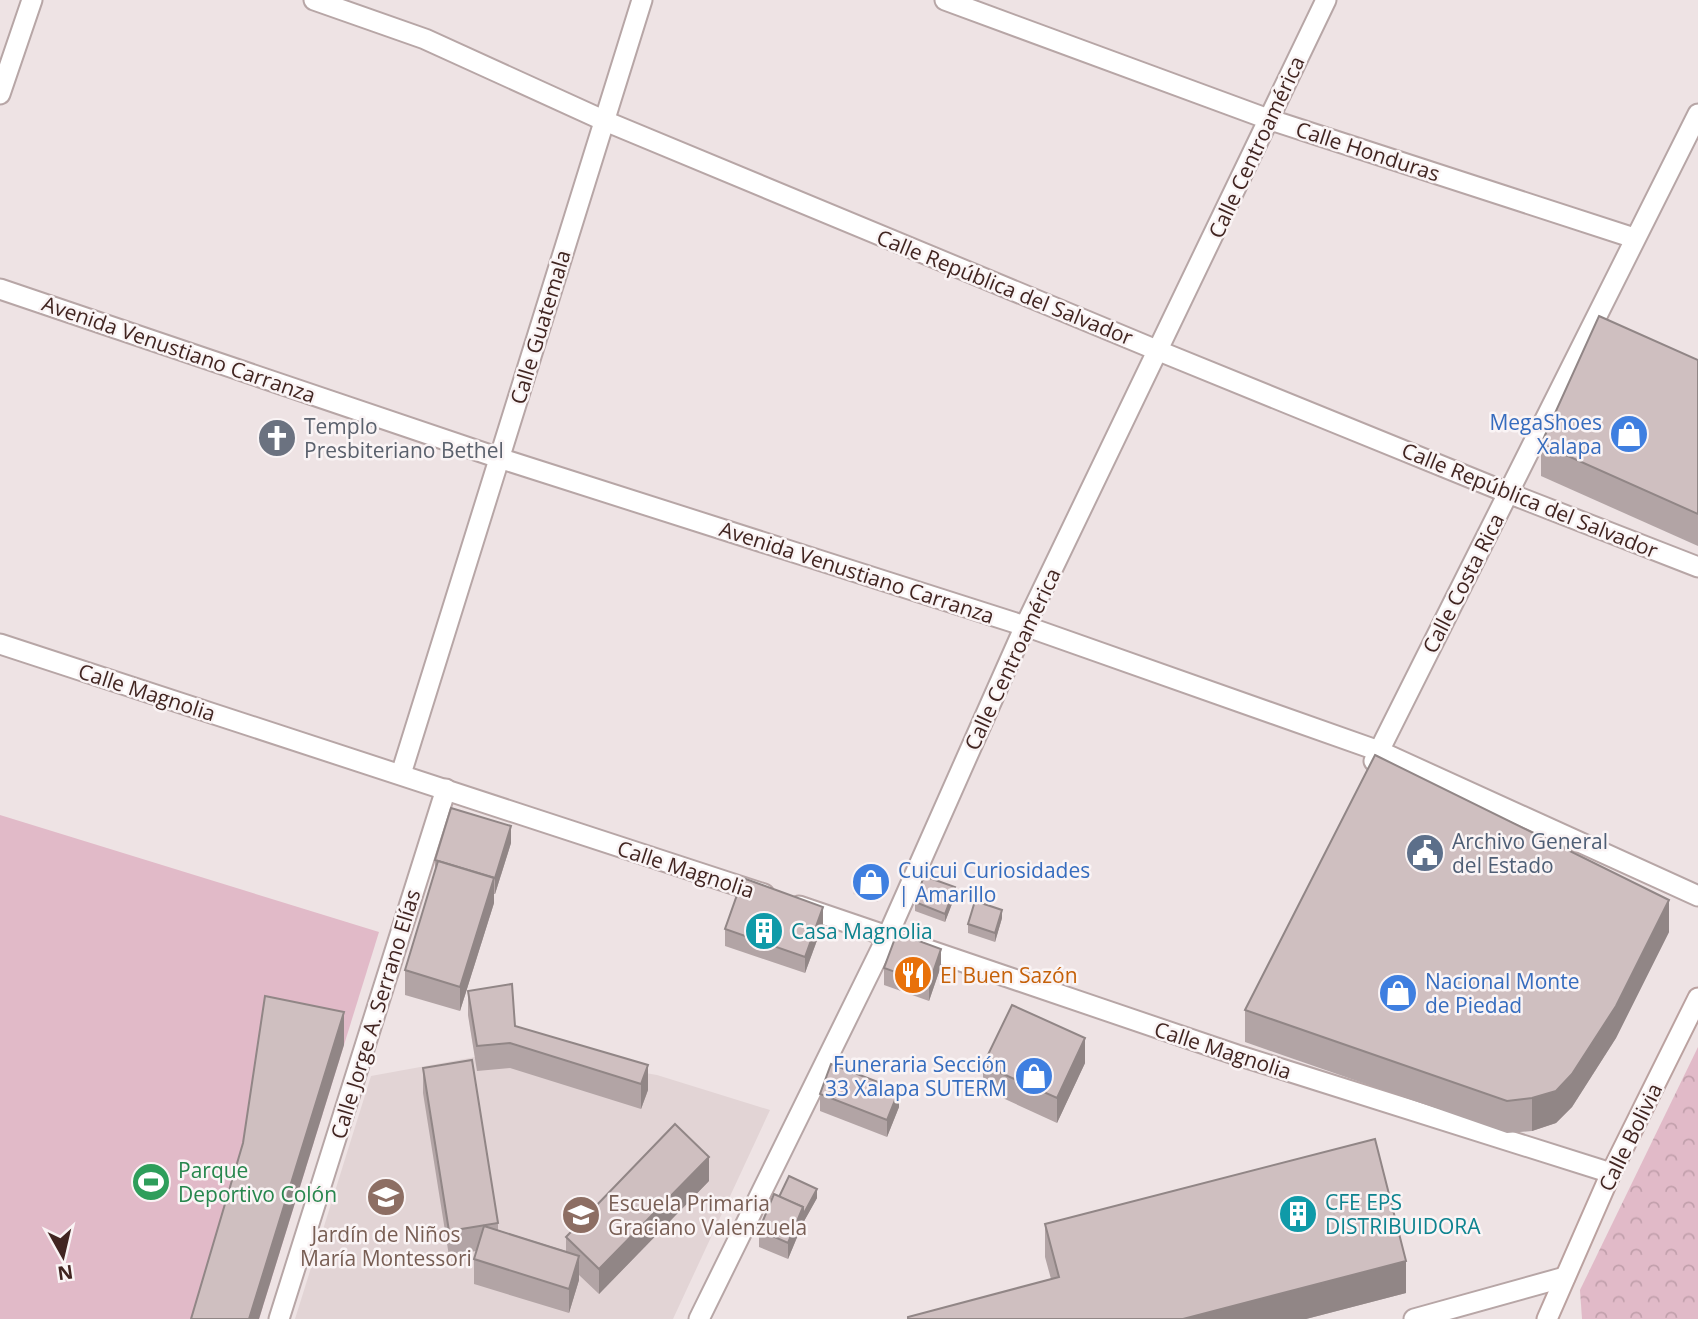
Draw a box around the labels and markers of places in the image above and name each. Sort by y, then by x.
place label: MegaShoes Xalapa [1489,408,1602,460]
place label: Templo Presbiteriano Bethel [304,412,504,464]
shop icon: MegaShoes Xalapa [1608,413,1650,455]
church icon: Templo Presbiteriano Bethel [256,417,298,459]
place label: Archivo General del Estado [1452,827,1608,879]
public building icon: Archivo General del Estado [1404,832,1446,874]
place label: Cuicui Curiosidades | Amarillo [898,856,1090,908]
shop icon: Cuicui Curiosidades | Amarillo [850,861,892,903]
building icon: Casa Magnolia [743,910,785,952]
place label: Casa Magnolia [791,917,933,945]
restaurant icon: El Buen Sazón [892,954,934,996]
place label: El Buen Sazón [940,961,1078,989]
place label: Nacional Monte de Piedad [1425,967,1579,1019]
shop icon: Nacional Monte de Piedad [1377,972,1419,1014]
place label: Funeraria Sección 33 Xalapa SUTERM [825,1050,1007,1102]
shop icon: Funeraria Sección 33 Xalapa SUTERM [1013,1055,1055,1097]
place label: Parque Deportivo Colón [178,1156,337,1208]
sports icon: Parque Deportivo Colón [130,1161,172,1203]
school or university icon: Jardín de Niños María Montessori [365,1176,407,1218]
place label: CFE EPS DISTRIBUIDORA [1325,1188,1481,1240]
place label: Escuela Primaria Graciano Valenzuela [608,1189,807,1241]
building icon: CFE EPS DISTRIBUIDORA [1277,1193,1319,1235]
school or university icon: Escuela Primaria Graciano Valenzuela [560,1194,602,1236]
place label: Jardín de Niños María Montessori [300,1220,472,1272]

